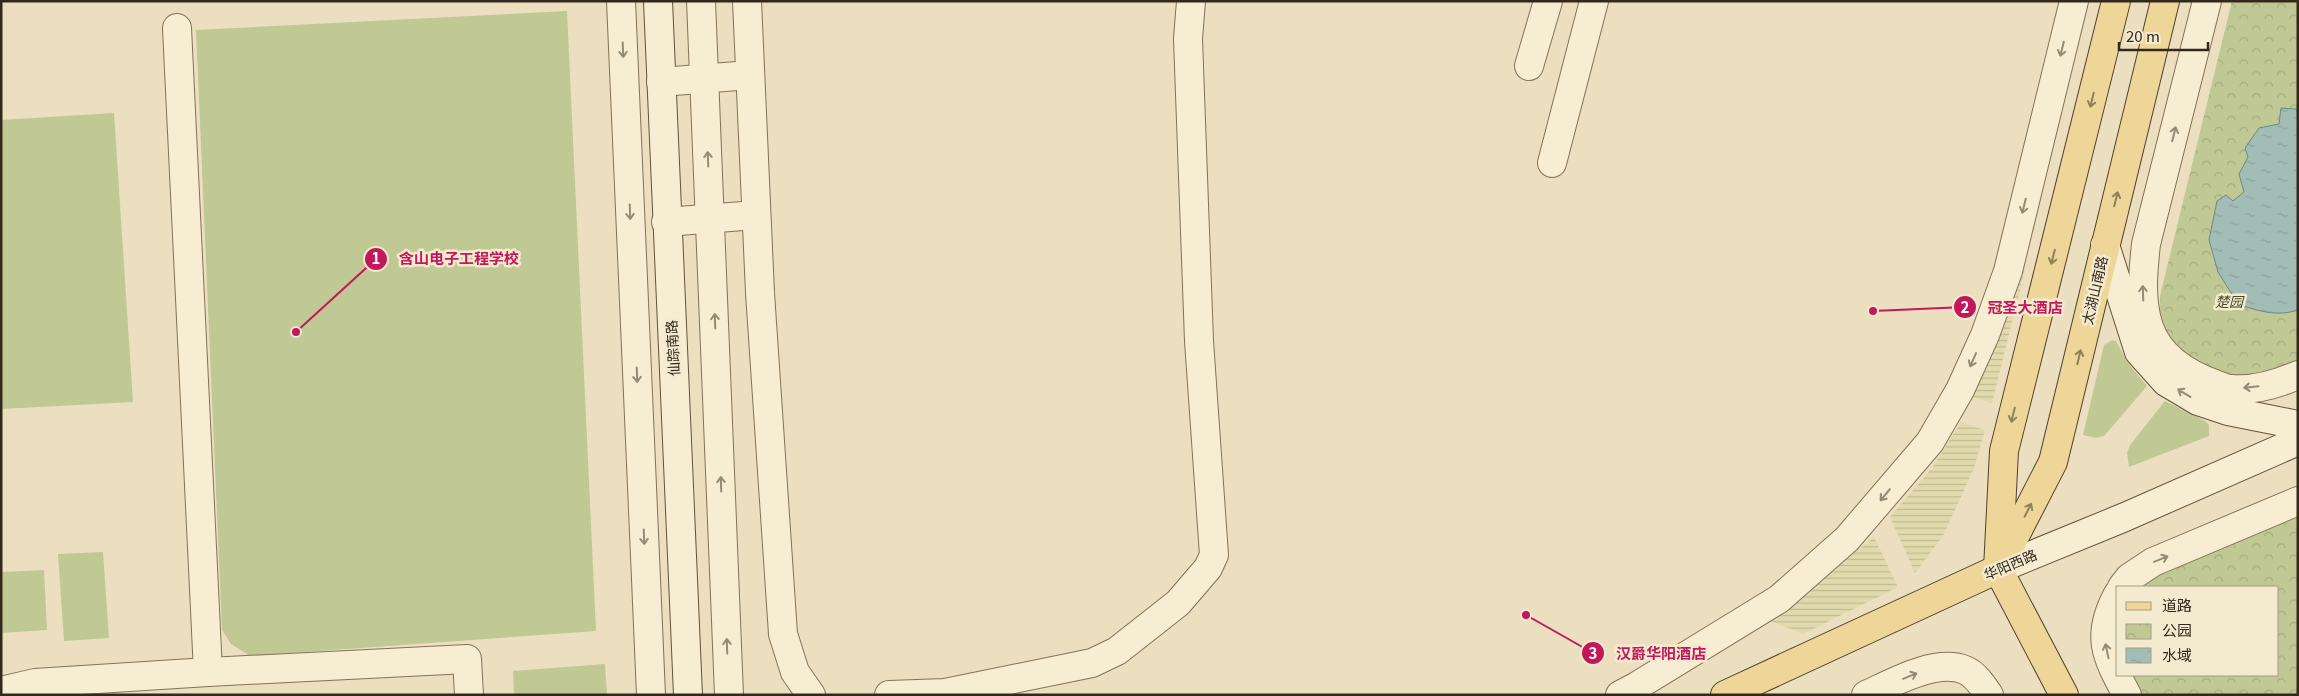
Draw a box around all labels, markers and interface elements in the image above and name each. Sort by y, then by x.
scale bar [2119,20,2208,52]
text: 20 m [2126,25,2160,46]
one-way arrow [2057,40,2066,56]
one-way arrow [619,42,628,58]
one-way arrow [2087,91,2096,107]
one-way arrow [2170,126,2179,142]
one-way arrow [703,151,713,168]
one-way arrow [2112,191,2122,207]
one-way arrow [2019,198,2028,214]
one-way arrow [626,204,635,220]
callout: 含山电子工程学校 [364,244,529,274]
text: 1 [372,247,380,268]
text: 含山电子工程学校 [399,247,519,268]
one-way arrow [2047,249,2057,265]
street label: 太湖山南路 [2076,254,2112,326]
one-way arrow [2139,285,2148,301]
park label: 楚园 [2215,291,2245,311]
callout: 冠圣大酒店 [1952,292,2072,322]
text: 2 [1961,296,1970,317]
text: 冠圣大酒店 [1987,296,2063,317]
one-way arrow [710,314,719,330]
street label: 仙踪南路 [661,320,683,376]
one-way arrow [2075,349,2084,365]
one-way arrow [1968,352,1978,367]
one-way arrow [633,366,642,382]
one-way arrow [2243,383,2259,392]
one-way arrow [2178,388,2192,398]
one-way arrow [2008,406,2017,422]
one-way arrow [716,476,726,492]
one-way arrow [1879,489,1890,502]
one-way arrow [2024,503,2033,518]
one-way arrow [639,528,649,545]
street label: 华阳西路 [1980,544,2040,584]
one-way arrow [2153,554,2168,563]
legend [2116,586,2279,676]
text: 道路 [2162,594,2192,615]
text: 公园 [2162,619,2192,640]
one-way arrow [723,638,732,654]
callout: 汉爵华阳酒店 [1581,638,1716,668]
text: 3 [1589,642,1598,663]
text: 汉爵华阳酒店 [1616,642,1706,663]
one-way arrow [2102,643,2111,659]
text: 水域 [2162,644,2192,665]
one-way arrow [1903,670,1918,679]

